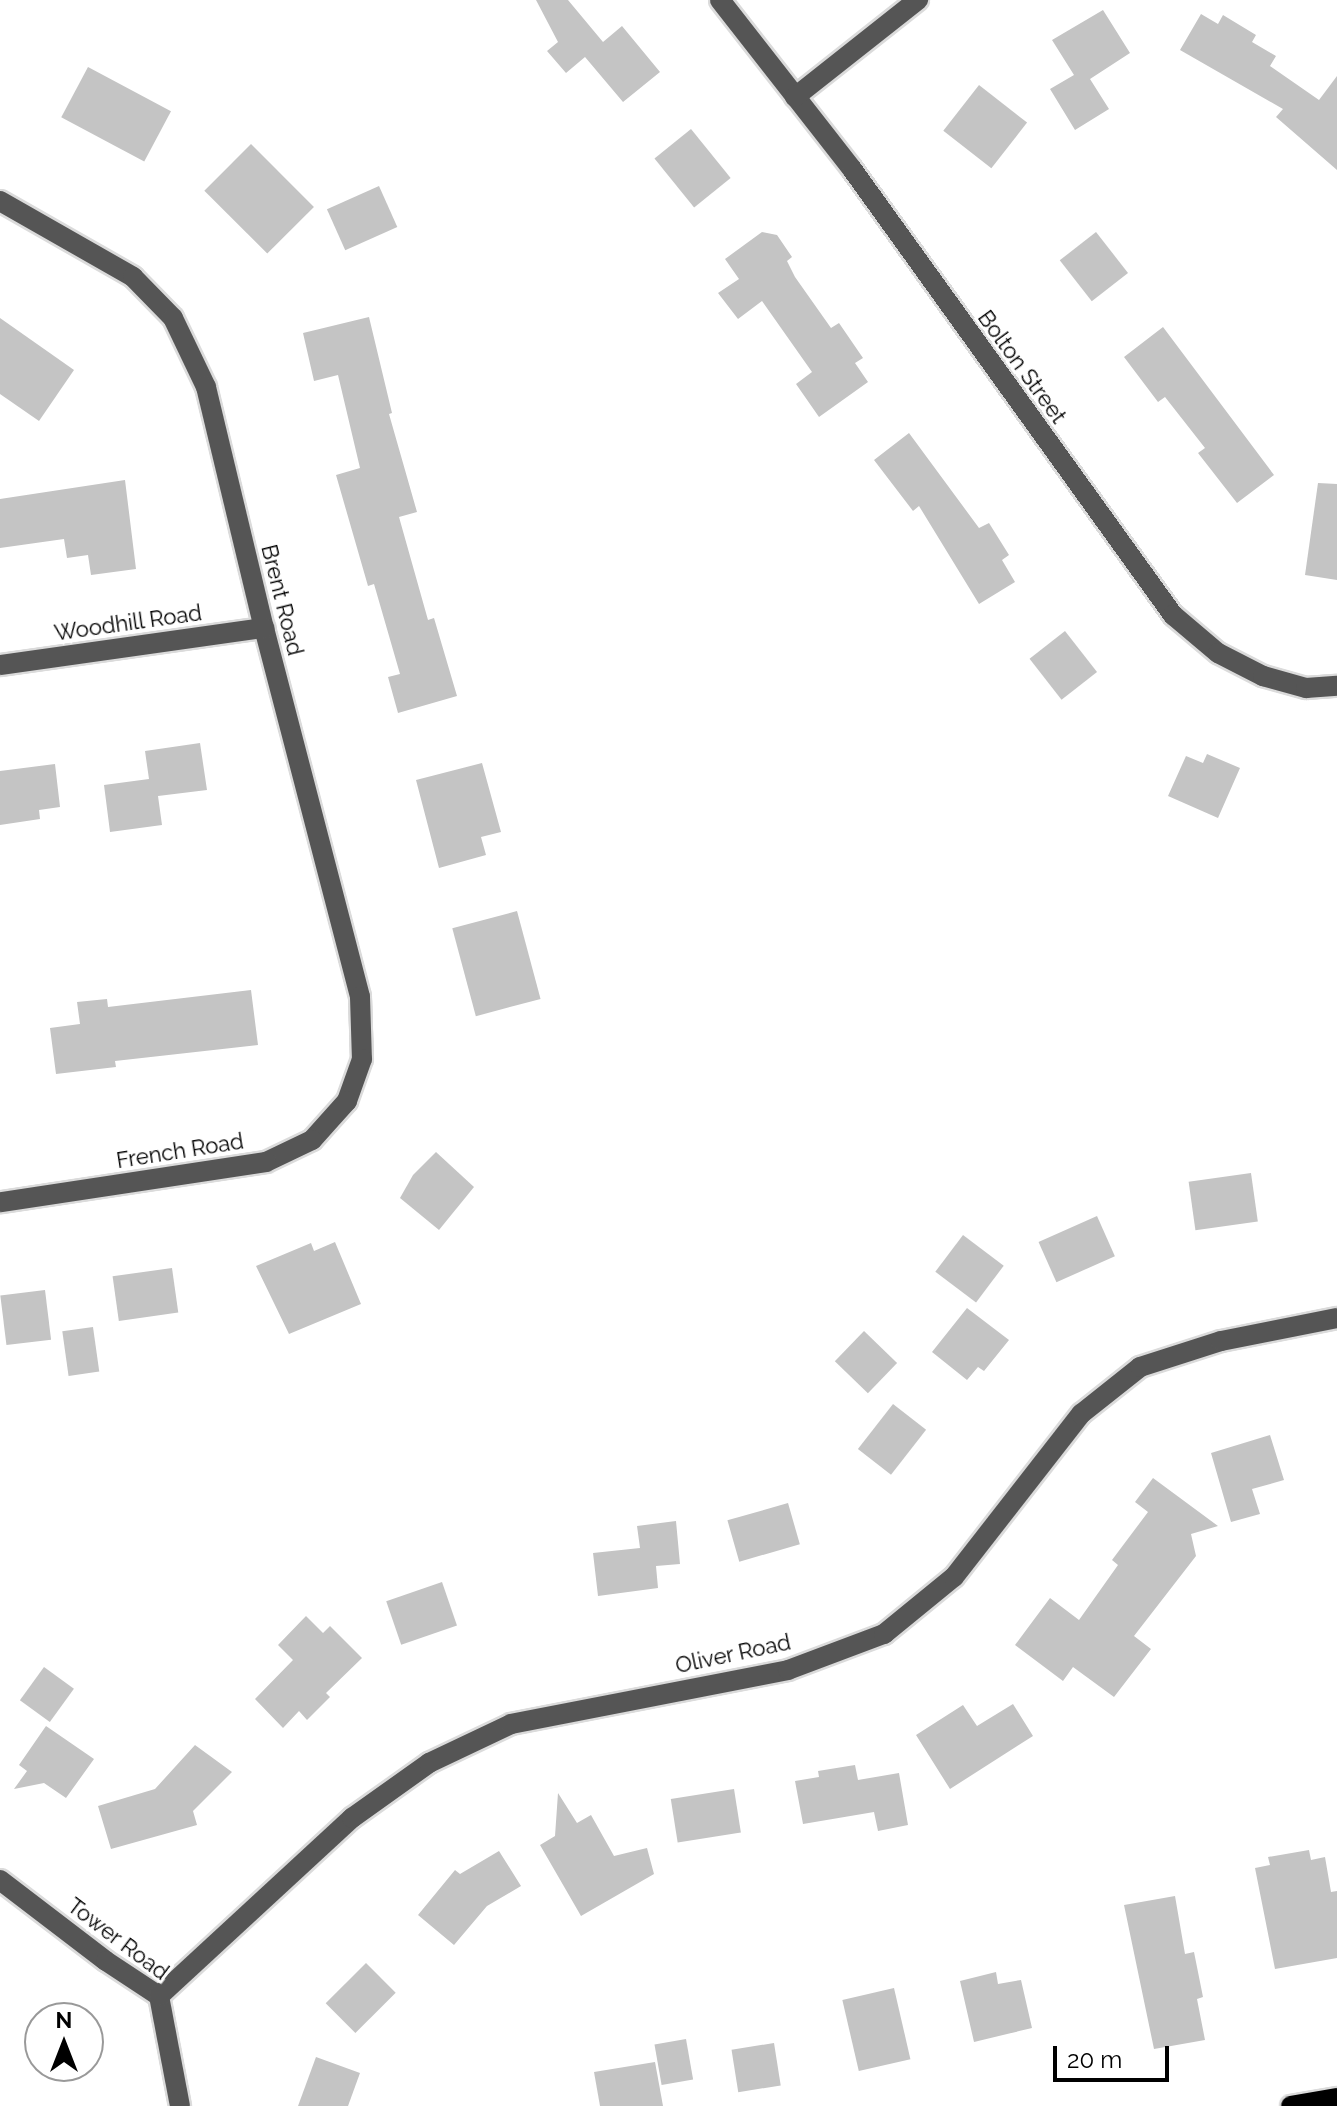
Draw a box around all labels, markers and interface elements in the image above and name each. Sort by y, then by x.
street label: Bolton Street [972,305,1072,429]
street label: Brent Road [255,542,309,658]
street label: Woodhill Road [52,600,204,646]
street label: French Road [114,1128,246,1174]
street label: Oliver Road [673,1629,793,1679]
street label: Tower Road [62,1892,174,1986]
north arrow [24,2002,104,2082]
text: N [56,2007,72,2033]
scale bar [1057,2030,1173,2080]
text: 20 m [1067,2045,1122,2074]

